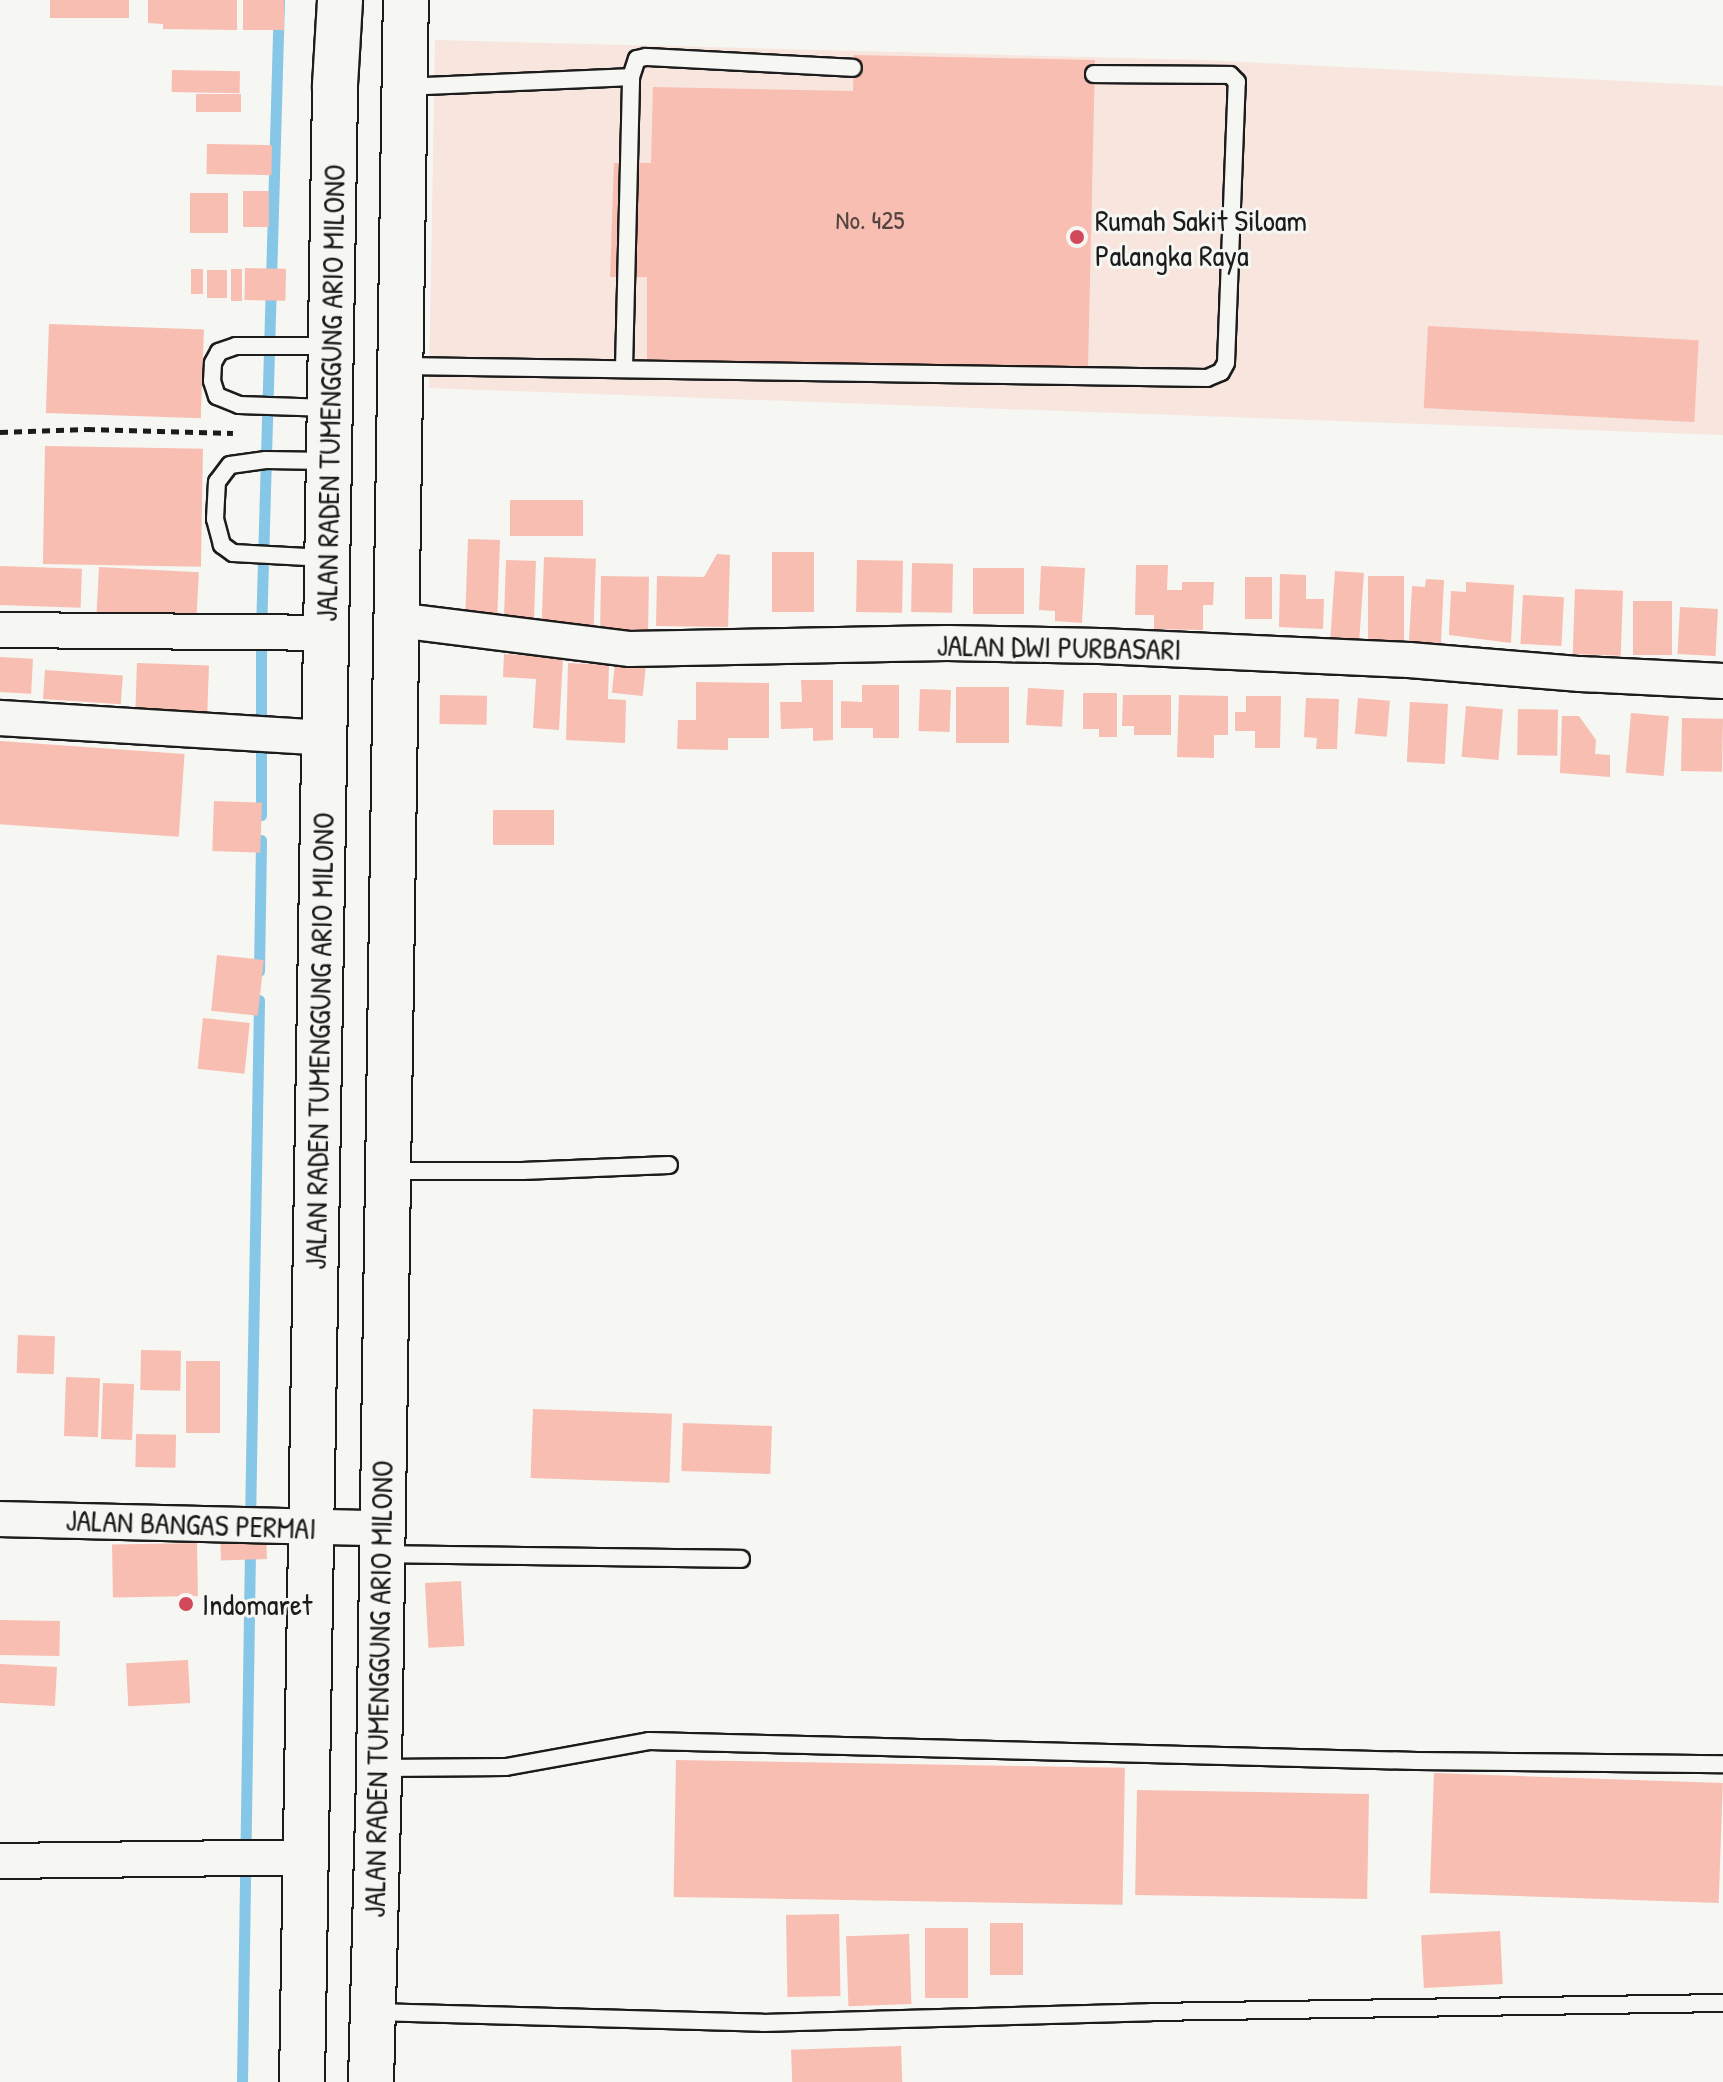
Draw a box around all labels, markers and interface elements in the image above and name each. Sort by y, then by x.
street label: JALAN RADEN TUMENGGUNG ARIO MILONO [308,164,352,622]
place label: Rumah Sakit Siloam Palangka Raya [1095,202,1307,272]
house number: No. 425 [836,204,904,236]
marker: Rumah Sakit Siloam Palangka Raya [1066,226,1088,248]
street label: JALAN DWI PURBASARI [936,627,1182,667]
street label: JALAN RADEN TUMENGGUNG ARIO MILONO [297,812,341,1270]
street label: JALAN RADEN TUMENGGUNG ARIO MILONO [356,1460,400,1918]
street label: JALAN BANGAS PERMAI [65,1502,317,1546]
place label: Indomaret [202,1586,312,1622]
marker: Indomaret [177,1595,195,1613]

